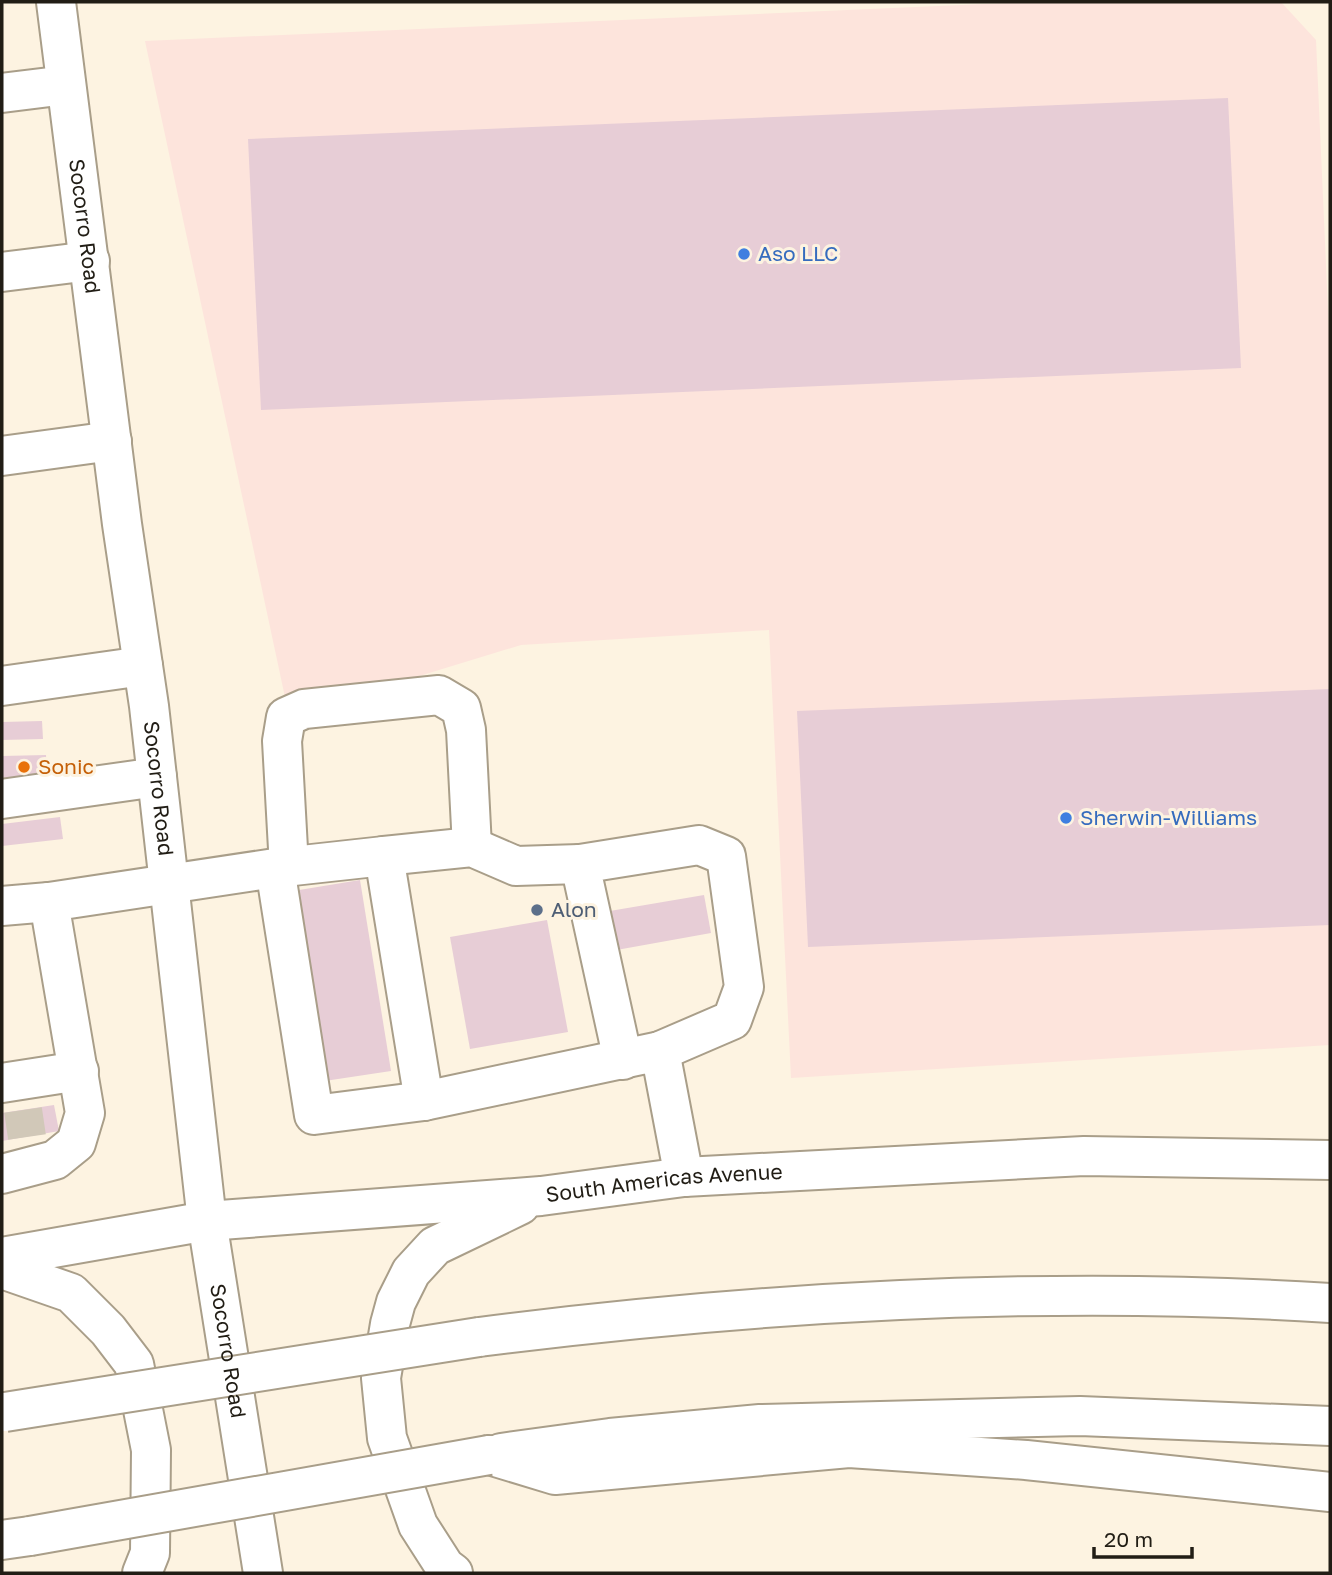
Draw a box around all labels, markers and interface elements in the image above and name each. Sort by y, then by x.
street label: Socorro Road [64,157,107,295]
place label: Aso LLC [758,240,838,266]
marker: Aso LLC [736,246,752,262]
street label: Socorro Road [139,719,180,857]
place label: Sonic [38,753,94,779]
marker: Sonic [16,759,32,775]
place label: Sherwin-Williams [1080,804,1257,830]
marker: Sherwin-Williams [1058,810,1074,826]
place label: Alon [551,896,597,922]
marker: Alon [529,902,545,918]
street label: South Americas Avenue [544,1158,783,1207]
street label: Socorro Road [205,1282,252,1420]
scale bar [1094,1516,1192,1560]
text: 20 m [1104,1526,1153,1552]

